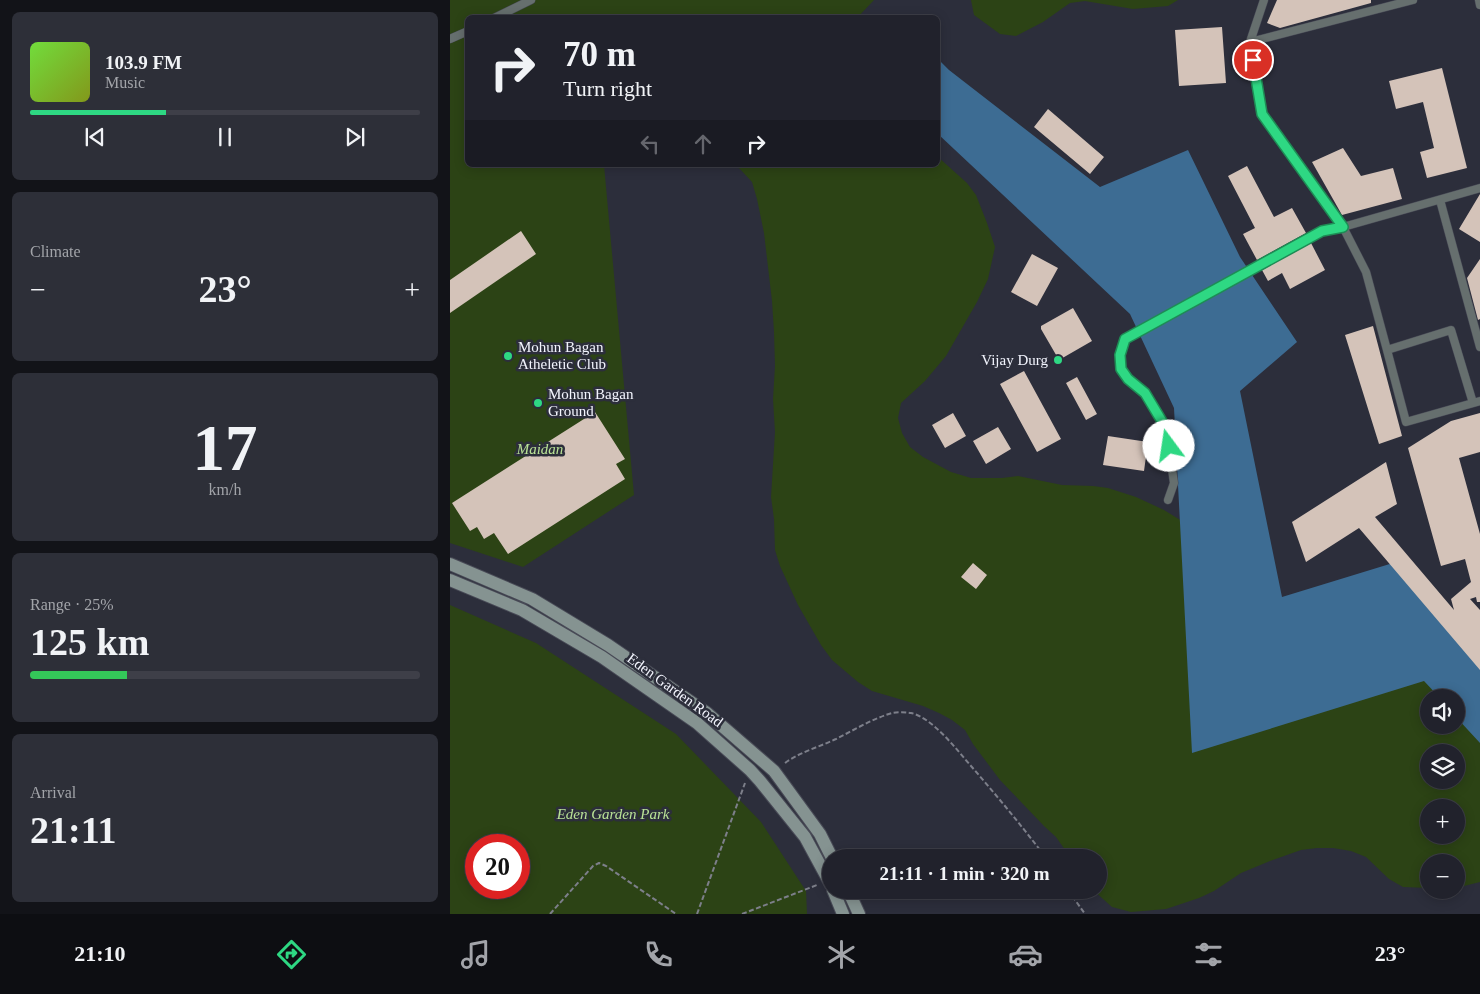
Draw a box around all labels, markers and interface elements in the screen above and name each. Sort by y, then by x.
icon: right [480,35,545,100]
text: 70 m [563,35,636,74]
pin [1232,39,1274,81]
icon: arrive [1239,46,1267,74]
text: 103.9 FM [105,52,182,73]
text: Music [105,74,145,91]
text: Turn right [563,76,652,101]
icon: previous [81,123,109,151]
icon: pause [211,123,239,151]
icon: next [341,123,369,151]
icon: left [636,130,664,158]
icon: ahead [689,130,717,158]
icon: right [742,130,770,158]
text: Climate [30,243,81,260]
text: 23° [198,268,252,310]
text: − [30,274,46,305]
text: + [404,274,420,305]
place label: Mohun Bagan Atheletic Club [518,339,606,372]
marker: Mohun Bagan Atheletic Club [502,350,514,362]
place label: Vijay Durg [981,352,1048,368]
marker: Vijay Durg [1052,354,1064,366]
place label: Mohun Bagan Ground [548,386,634,419]
marker: Mohun Bagan Ground [532,397,544,409]
text: 17 [193,412,258,484]
position arrow [1142,419,1194,471]
park label: Maidan [516,441,563,457]
text: km/h [209,481,241,498]
text: Range · 25% [30,596,114,613]
text: 125 km [30,621,149,663]
street label: Eden Garden Road [624,650,726,730]
map controls [1420,689,1465,899]
button: sound [1420,689,1465,734]
button: layers [1420,744,1465,789]
text: Arrival [30,784,76,801]
button: + [1420,799,1465,844]
park label: Eden Garden Park [556,806,670,822]
text: 21:11 [30,809,117,851]
speed limit sign: 20 [465,834,530,899]
button: − [1420,854,1465,899]
text: 21:11 · 1 min · 320 m [880,863,1049,884]
icon: directions [274,937,309,972]
icon: music [458,937,493,972]
icon: phone [641,937,676,972]
icon: climate [824,937,859,972]
icon: car [1008,937,1043,972]
icon: filters [1191,937,1226,972]
text: 21:10 [74,941,126,966]
text: 23° [1375,941,1406,966]

